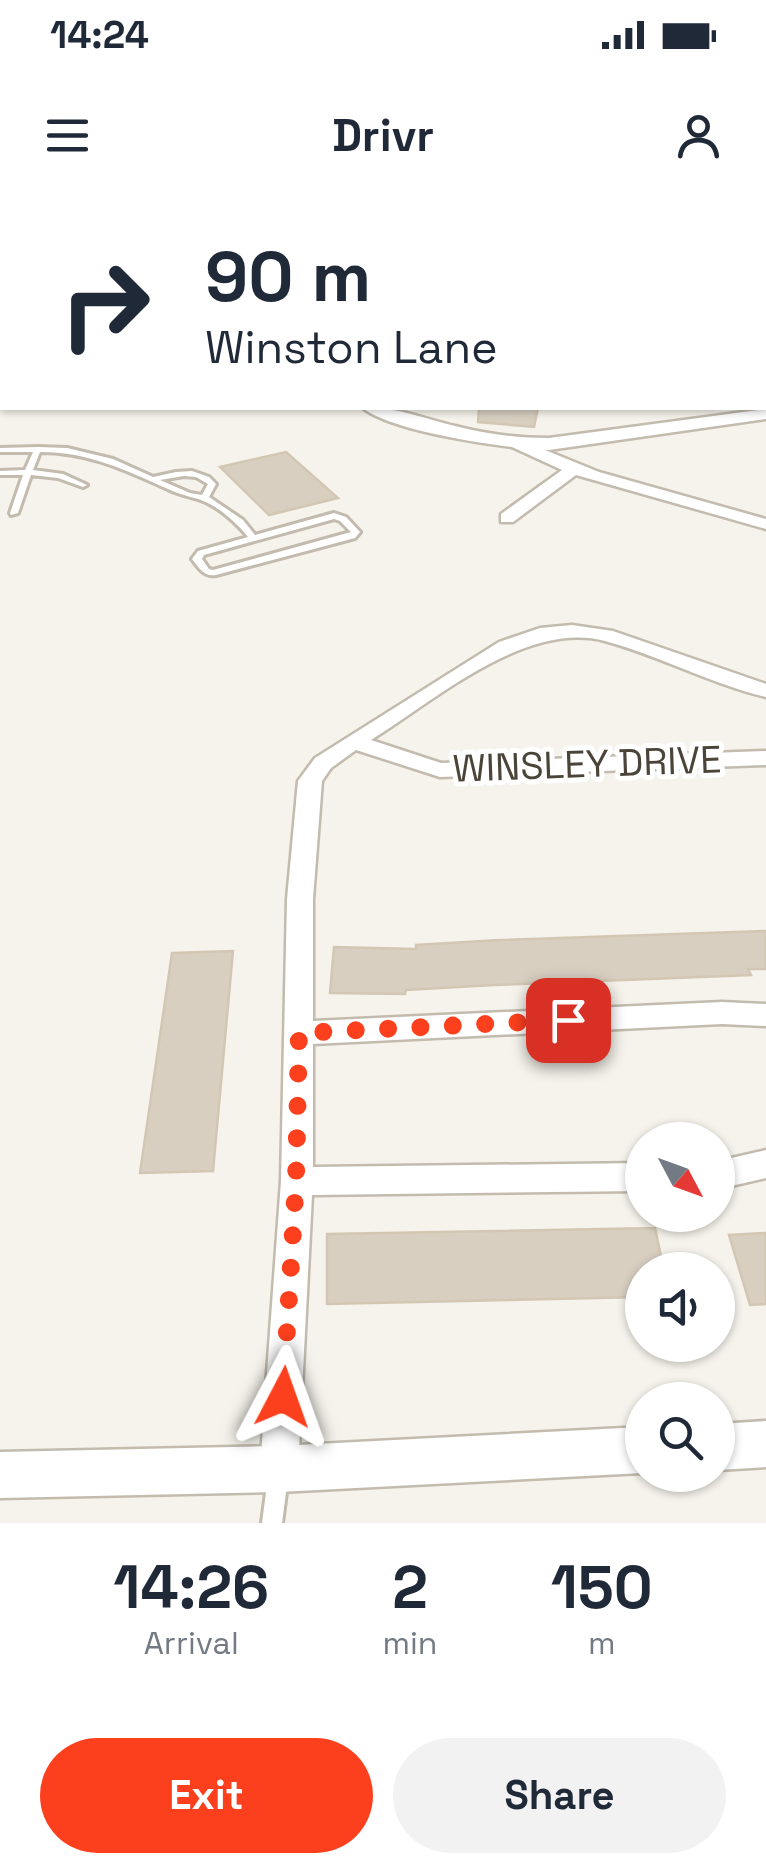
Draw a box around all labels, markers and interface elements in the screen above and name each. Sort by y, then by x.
text: 14:24 [50,11,149,59]
text: Drivr [332,107,434,164]
icon: menu [40,108,95,163]
icon: person [671,108,726,163]
text: 90 m [205,232,371,321]
icon: right [40,240,170,370]
text: Winston Lane [205,319,498,376]
street label: WINSLEY DRIVE [452,735,722,793]
pin [526,978,611,1063]
icon: arrive [541,993,596,1048]
north arrow [625,1122,735,1232]
map controls [625,1122,735,1492]
button: sound [625,1252,735,1362]
position arrow [231,1345,335,1449]
button: search [625,1382,735,1492]
text: 14:26 [113,1549,269,1626]
text: 2 [392,1549,428,1626]
text: 150 [551,1549,653,1626]
text: Arrival [144,1623,239,1663]
text: min [382,1623,437,1663]
text: m [588,1623,615,1663]
button: Exit [40,1738,373,1853]
button: Share [393,1738,726,1853]

